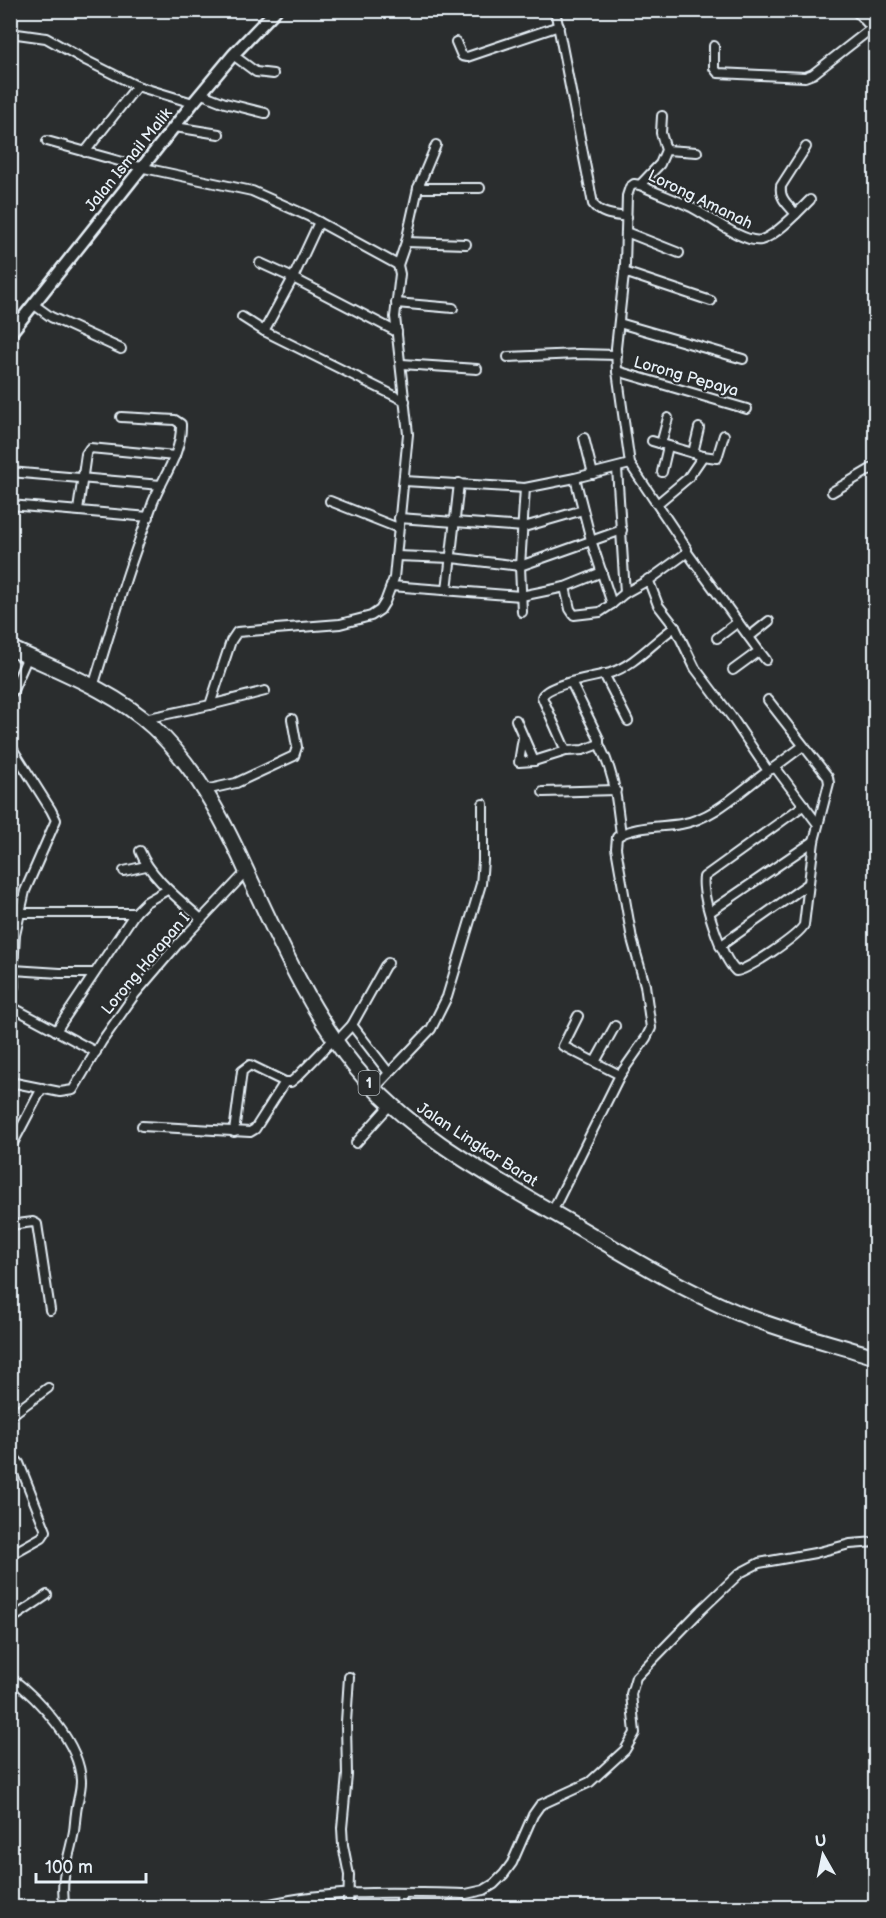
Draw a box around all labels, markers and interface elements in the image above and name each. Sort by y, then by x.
street label: Jalan Ismail Malik [81,104,177,216]
street label: Lorong Amanah [645,166,755,234]
street label: Lorong Pepaya [631,353,741,401]
street label: Lorong Harapan I [98,909,194,1019]
road number: 1 [358,1071,380,1095]
street label: Jalan Lingkar Barat [413,1099,541,1191]
north arrow [793,1825,853,1885]
text: U [814,1831,828,1852]
scale bar [36,1846,146,1884]
text: 100 m [45,1857,93,1878]

